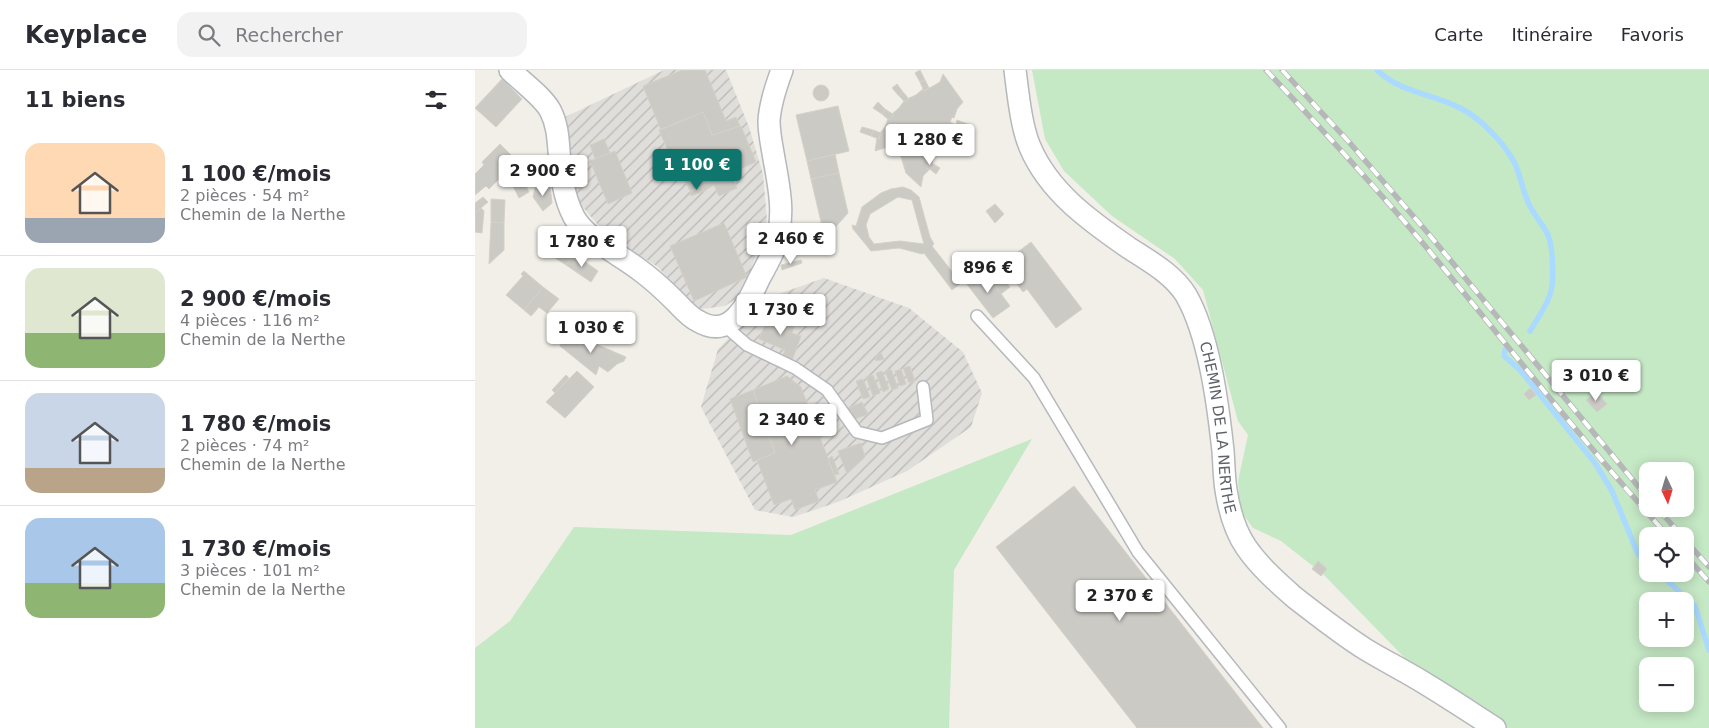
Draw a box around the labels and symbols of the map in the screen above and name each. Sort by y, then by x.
pin: 1 280 € [884,124,976,166]
pin: 1 100 € [651,148,743,191]
pin: 2 900 € [497,154,589,197]
pin: 2 460 € [745,222,837,265]
pin: 1 780 € [536,226,628,268]
pin: 896 € [953,252,1023,294]
pin: 1 730 € [735,294,827,336]
pin: 1 030 € [545,312,637,354]
street label: CHEMIN DE LA NERTHE [1196,339,1240,516]
pin: 3 010 € [1550,360,1642,402]
pin: 2 340 € [746,404,838,446]
north arrow [1639,462,1694,518]
pin: 2 370 € [1074,580,1166,622]

